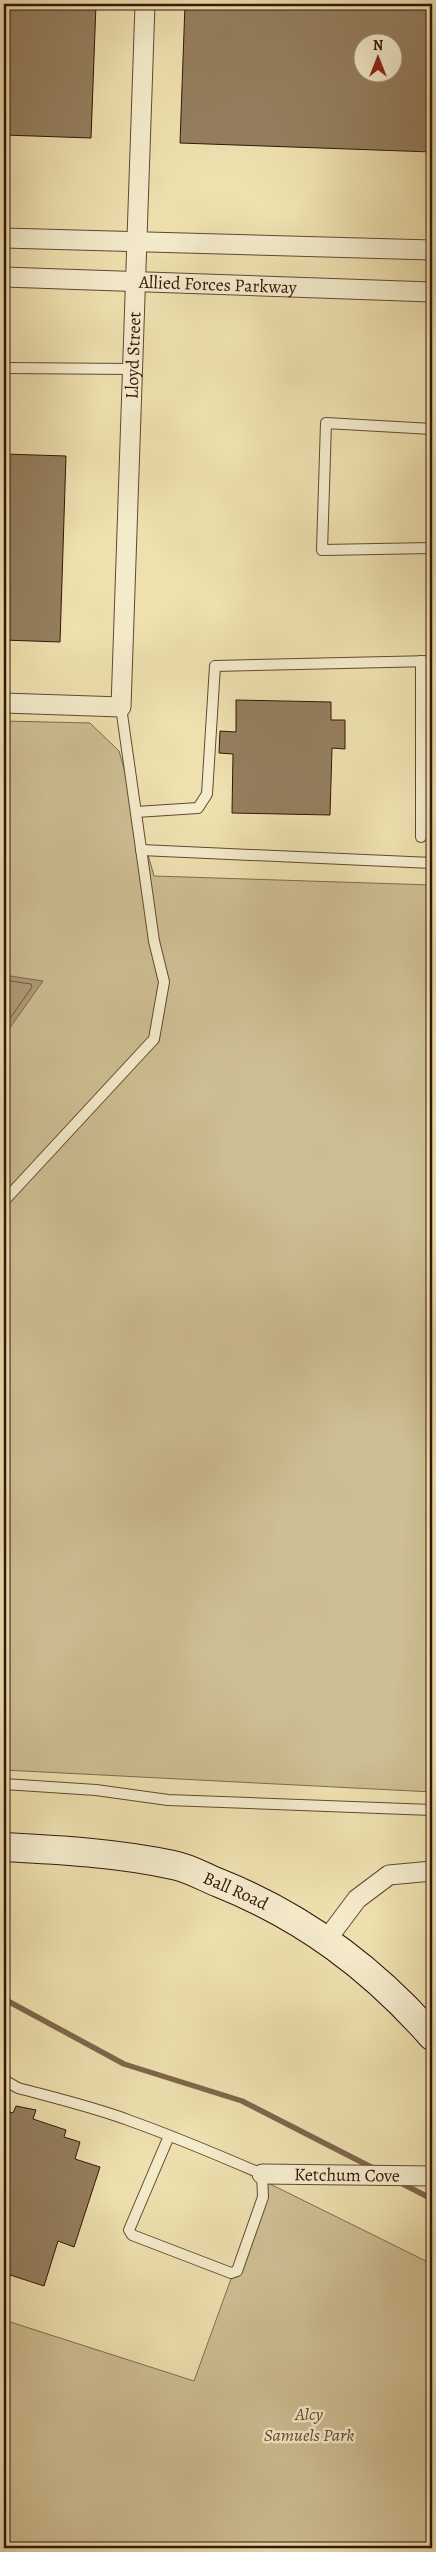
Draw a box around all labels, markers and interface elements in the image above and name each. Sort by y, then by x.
north arrow [354,32,404,82]
text: N [373,36,383,55]
street label: Allied Forces Parkway [137,270,298,299]
street label: Lloyd Street [120,311,146,399]
street label: Ball Road [199,1866,273,1916]
street label: Ketchum Cove [294,2162,400,2188]
park label: Alcy Samuels Park [264,2402,354,2447]

